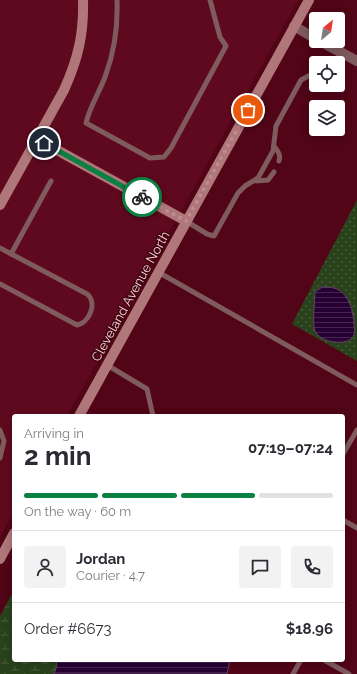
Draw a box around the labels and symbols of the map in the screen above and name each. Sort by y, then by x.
north arrow [309,12,345,48]
pin [231,93,265,127]
pin [27,126,61,160]
courier [122,177,162,217]
street label: Cleveland Avenue North [88,229,173,364]

